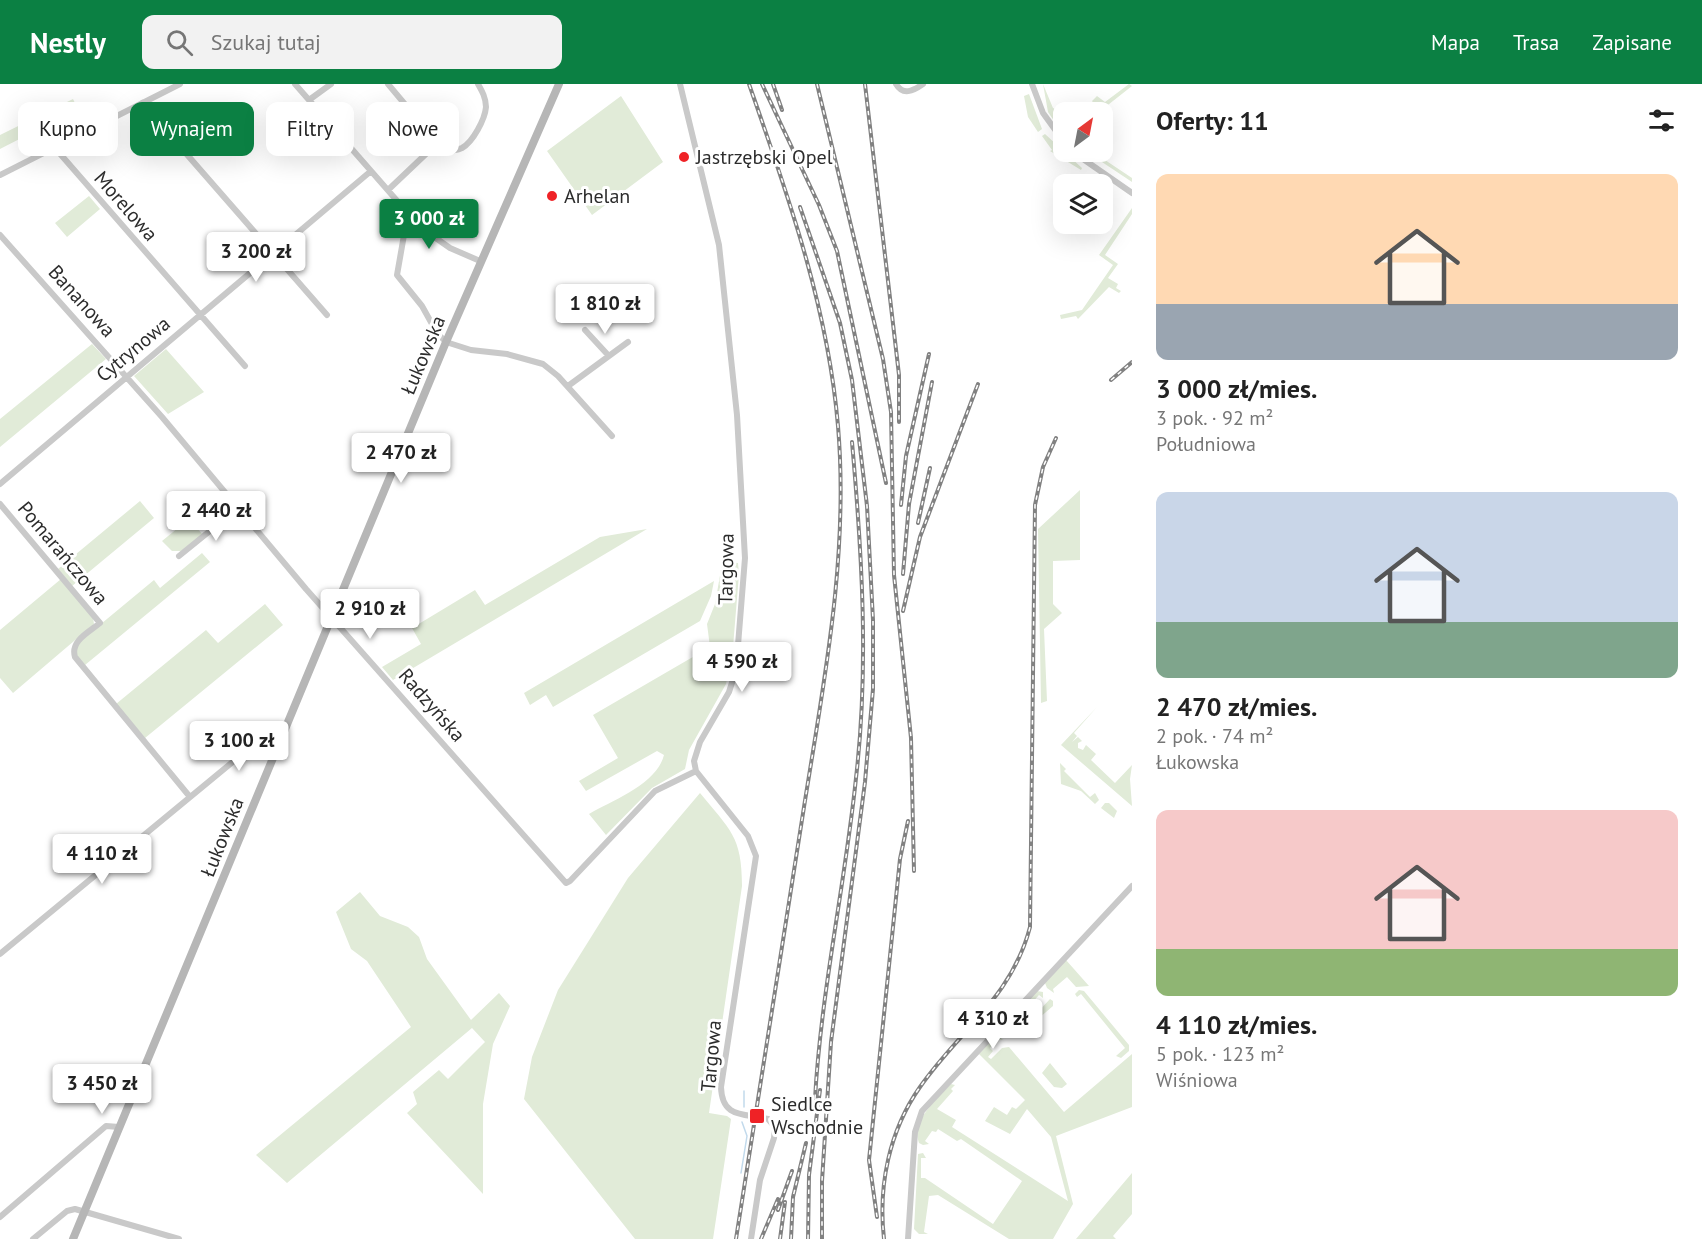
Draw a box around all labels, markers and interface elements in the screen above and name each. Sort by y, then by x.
search box [142,15,562,69]
text: Nestly [30,24,106,61]
icon: search [163,26,196,59]
text: Szukaj tutaj [211,28,321,56]
text: Mapa [1431,29,1480,56]
text: Trasa [1513,29,1559,56]
text: Zapisane [1592,29,1672,56]
chip: Kupno [18,102,118,156]
chip: Wynajem [130,102,254,156]
chip: Filtry [266,102,354,156]
chip: Nowe [366,102,459,156]
north arrow [1053,102,1113,162]
map controls [1053,102,1113,234]
text: Oferty: 11 [1156,104,1269,137]
icon: filters [1645,104,1678,137]
place label: Jastrzębski Opel [695,144,833,170]
marker: Jastrzębski Opel [677,150,691,164]
street label: Morelowa [88,166,164,246]
button: layers [1053,174,1113,234]
place label: Arhelan [564,183,630,209]
marker: Arhelan [545,189,559,203]
pin: 3 000 zł [367,199,491,250]
text: 3 000 zł [393,205,465,231]
icon: home [1363,213,1471,321]
pin: 3 200 zł [194,232,318,283]
text: 3 200 zł [220,238,292,264]
street label: Bananowa [43,259,121,343]
pin: 1 810 zł [543,284,667,335]
text: 1 810 zł [569,290,641,316]
street label: Cytrynowa [91,310,175,388]
street label: Łukowska [395,312,451,398]
text: 3 000 zł/mies. [1156,372,1317,405]
text: 3 pok. · 92 m² [1156,405,1273,431]
text: Południowa [1156,431,1256,457]
pin: 2 470 zł [339,433,463,484]
text: 2 470 zł [365,439,437,465]
pin: 2 440 zł [154,491,278,542]
street label: Pomarańczowa [12,496,114,610]
text: 2 440 zł [180,497,252,523]
icon: home [1363,531,1471,639]
street label: Targowa [712,533,740,605]
pin: 2 910 zł [308,589,432,640]
text: 2 910 zł [334,595,406,621]
pin: 4 590 zł [680,642,804,693]
text: 4 590 zł [706,648,778,674]
street label: Radzyńska [393,663,471,747]
text: 2 470 zł/mies. [1156,690,1317,723]
pin: 3 100 zł [177,721,301,772]
text: 2 pok. · 74 m² [1156,723,1273,749]
text: 3 100 zł [203,727,275,753]
text: Łukowska [1156,749,1239,775]
street label: Łukowska [194,794,250,880]
pin: 4 110 zł [40,834,164,885]
text: 4 110 zł [66,840,138,866]
icon: home [1363,849,1471,957]
pin: 4 310 zł [931,999,1055,1050]
text: 4 310 zł [957,1005,1029,1031]
text: 4 110 zł/mies. [1156,1008,1317,1041]
street label: Targowa [695,1019,727,1093]
text: 5 pok. · 123 m² [1156,1041,1284,1067]
pin: 3 450 zł [40,1064,164,1115]
text: Wiśniowa [1156,1067,1238,1093]
text: 3 450 zł [66,1070,138,1096]
place label: Siedlce Wschodnie [771,1091,863,1140]
marker: Siedlce Wschodnie [748,1107,766,1125]

